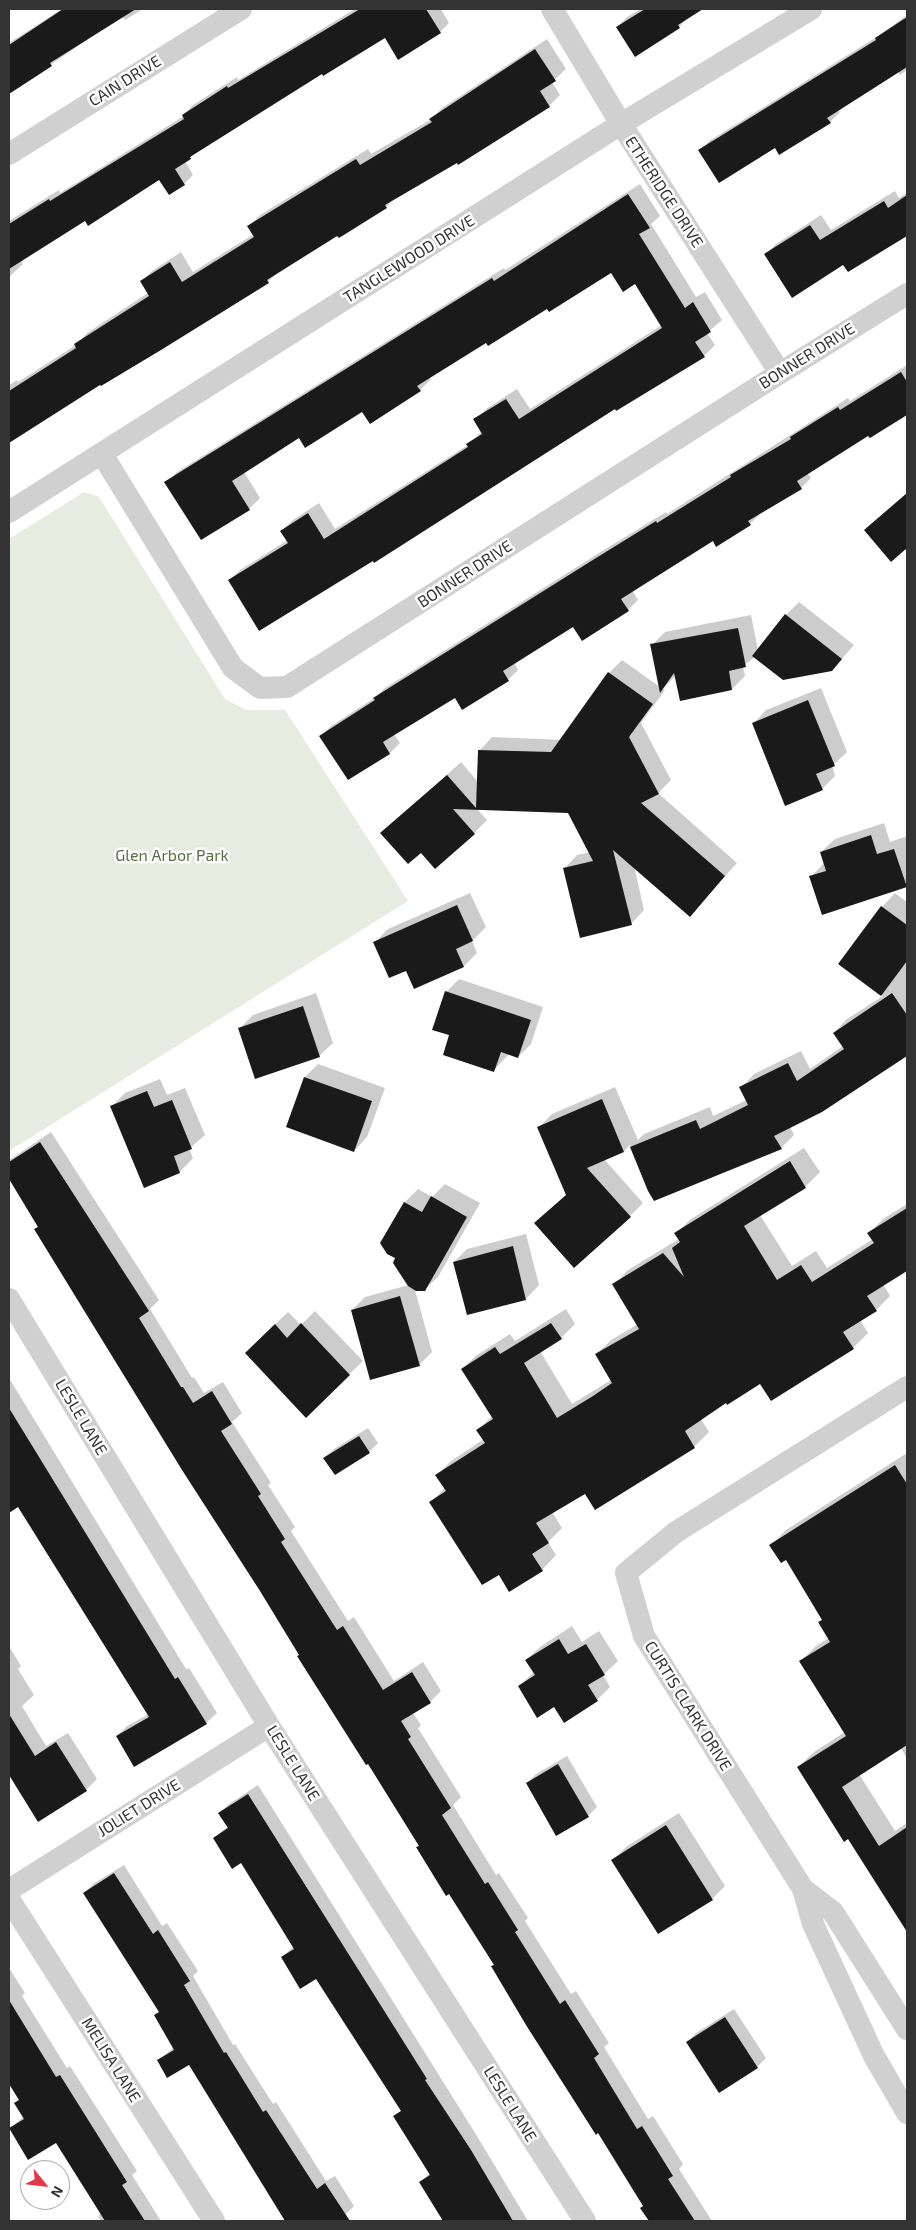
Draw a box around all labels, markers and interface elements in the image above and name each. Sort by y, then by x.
street label: CAIN DRIVE [85,51,165,111]
street label: ETHERIDGE DRIVE [621,133,707,251]
street label: TANGLEWOOD DRIVE [340,211,478,307]
street label: BONNER DRIVE [756,319,858,393]
street label: BONNER DRIVE [414,536,516,612]
park label: Glen Arbor Park [115,846,229,866]
street label: LESLE LANE [51,1375,111,1459]
street label: CURTIS CLARK DRIVE [640,1638,736,1774]
street label: LESLE LANE [262,1722,324,1804]
street label: JOLIET DRIVE [94,1775,184,1841]
street label: MELISA LANE [77,2014,145,2106]
street label: LESLE LANE [479,2063,541,2145]
north arrow [20,2160,70,2210]
text: N [48,2183,68,2201]

